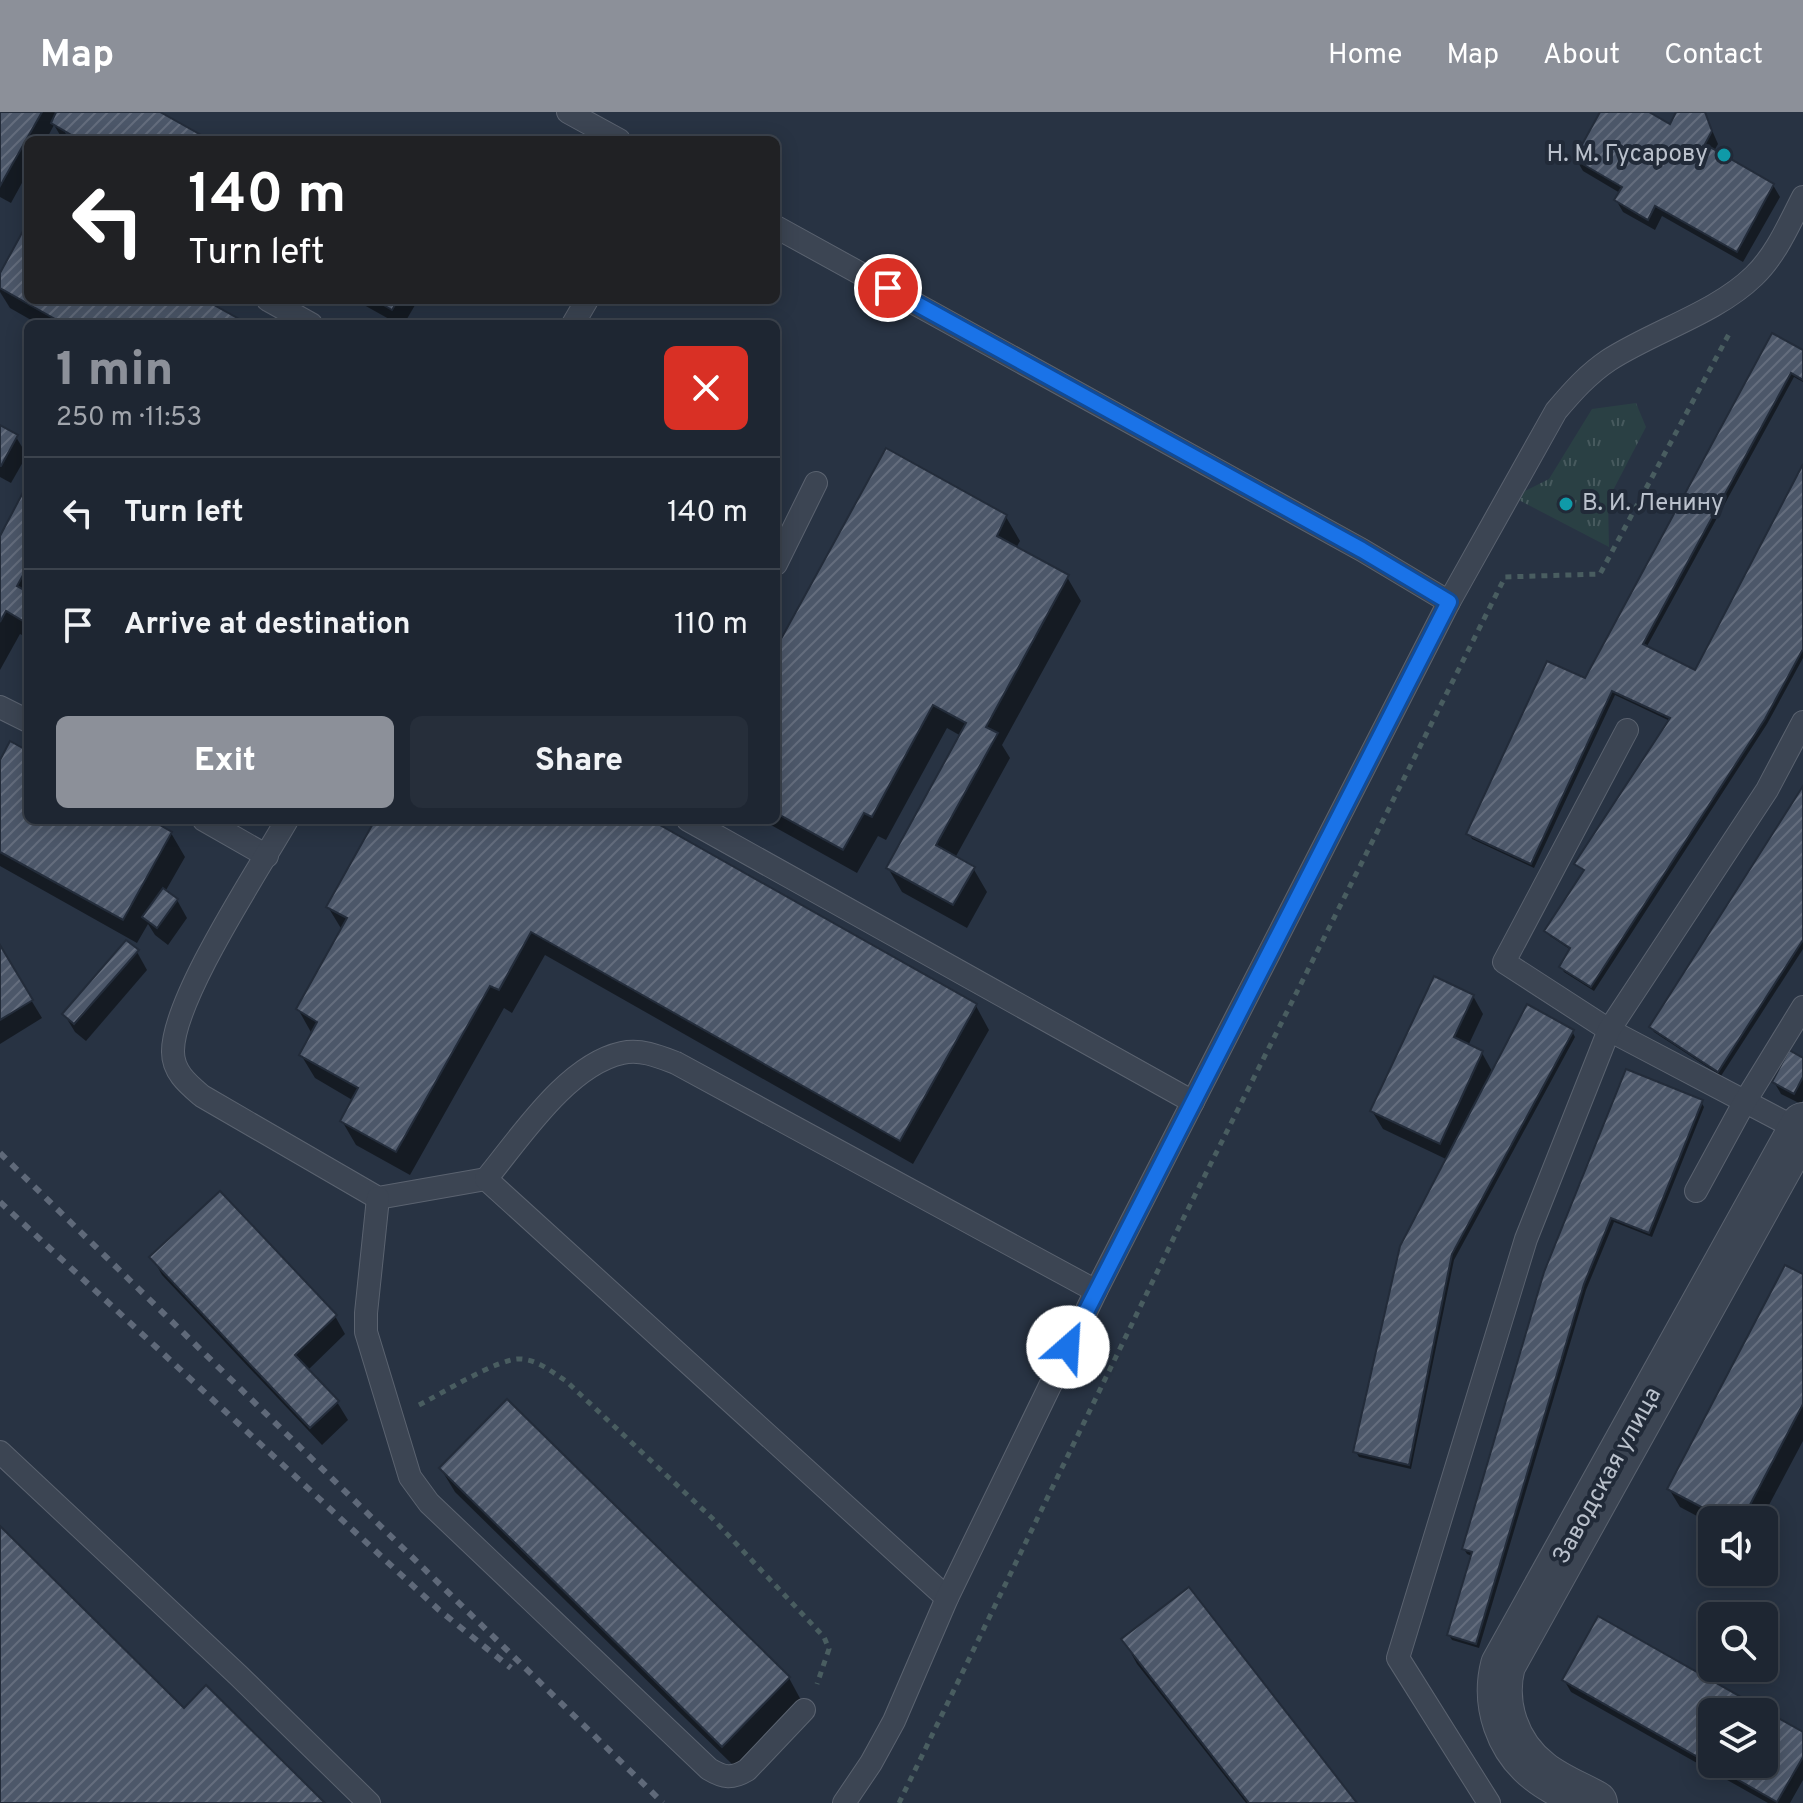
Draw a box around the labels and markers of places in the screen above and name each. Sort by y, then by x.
place label: Н. М. Гусарову [1547,140,1708,170]
marker: Н. М. Гусарову [1715,146,1733,164]
pin [854,254,922,322]
place label: В. И. Ленину [1582,489,1724,519]
marker: В. И. Ленину [1557,495,1575,513]

